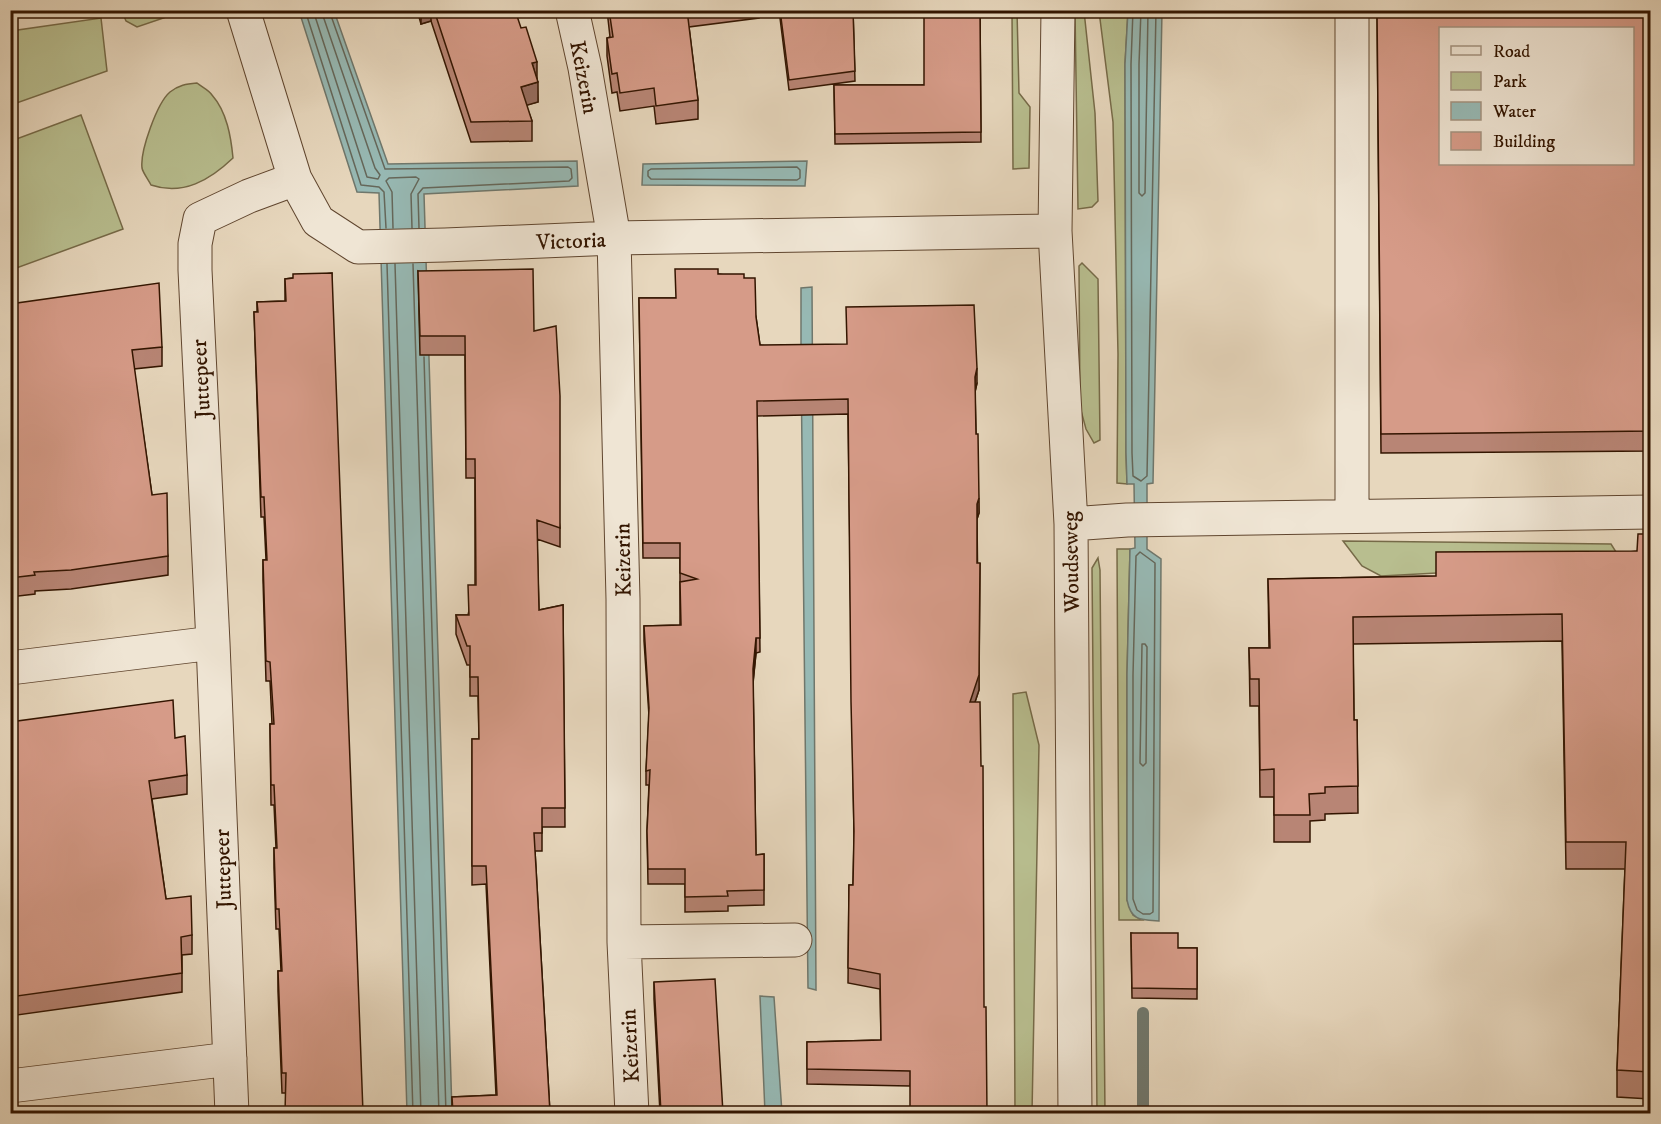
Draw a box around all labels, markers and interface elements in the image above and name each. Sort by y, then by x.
legend [1439,27,1634,165]
street label: Keizerin [563,38,604,117]
text: Road [1493,41,1530,63]
text: Park [1493,71,1527,93]
text: Water [1492,101,1536,123]
text: Building [1493,131,1555,153]
street label: Victoria [535,227,607,256]
street label: Juttepeer [186,338,217,421]
street label: Woudseweg [1057,511,1086,614]
street label: Keizerin [609,522,638,597]
street label: Juttepeer [209,828,238,911]
street label: Keizerin [615,1008,646,1084]

